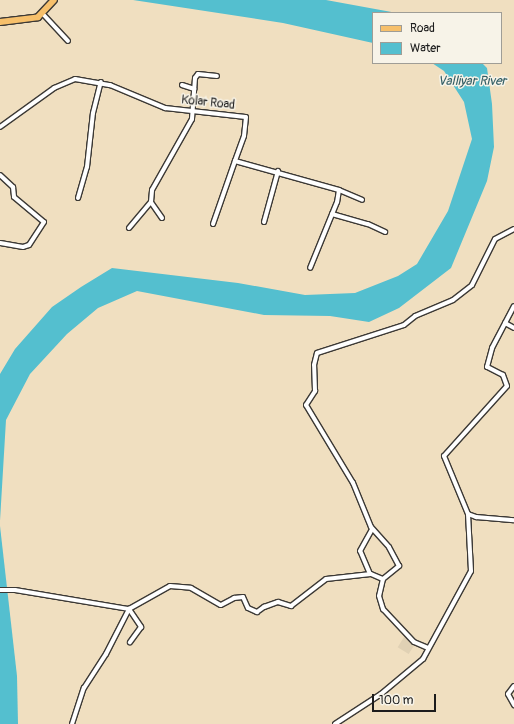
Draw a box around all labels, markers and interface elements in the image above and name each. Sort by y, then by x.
legend [372,12,502,64]
text: Road [410,21,435,36]
text: Water [410,41,441,56]
water label: Valliyar River [438,73,506,89]
street label: Kolar Road [180,93,236,113]
scale bar [374,686,438,712]
text: 100 m [379,693,413,708]

